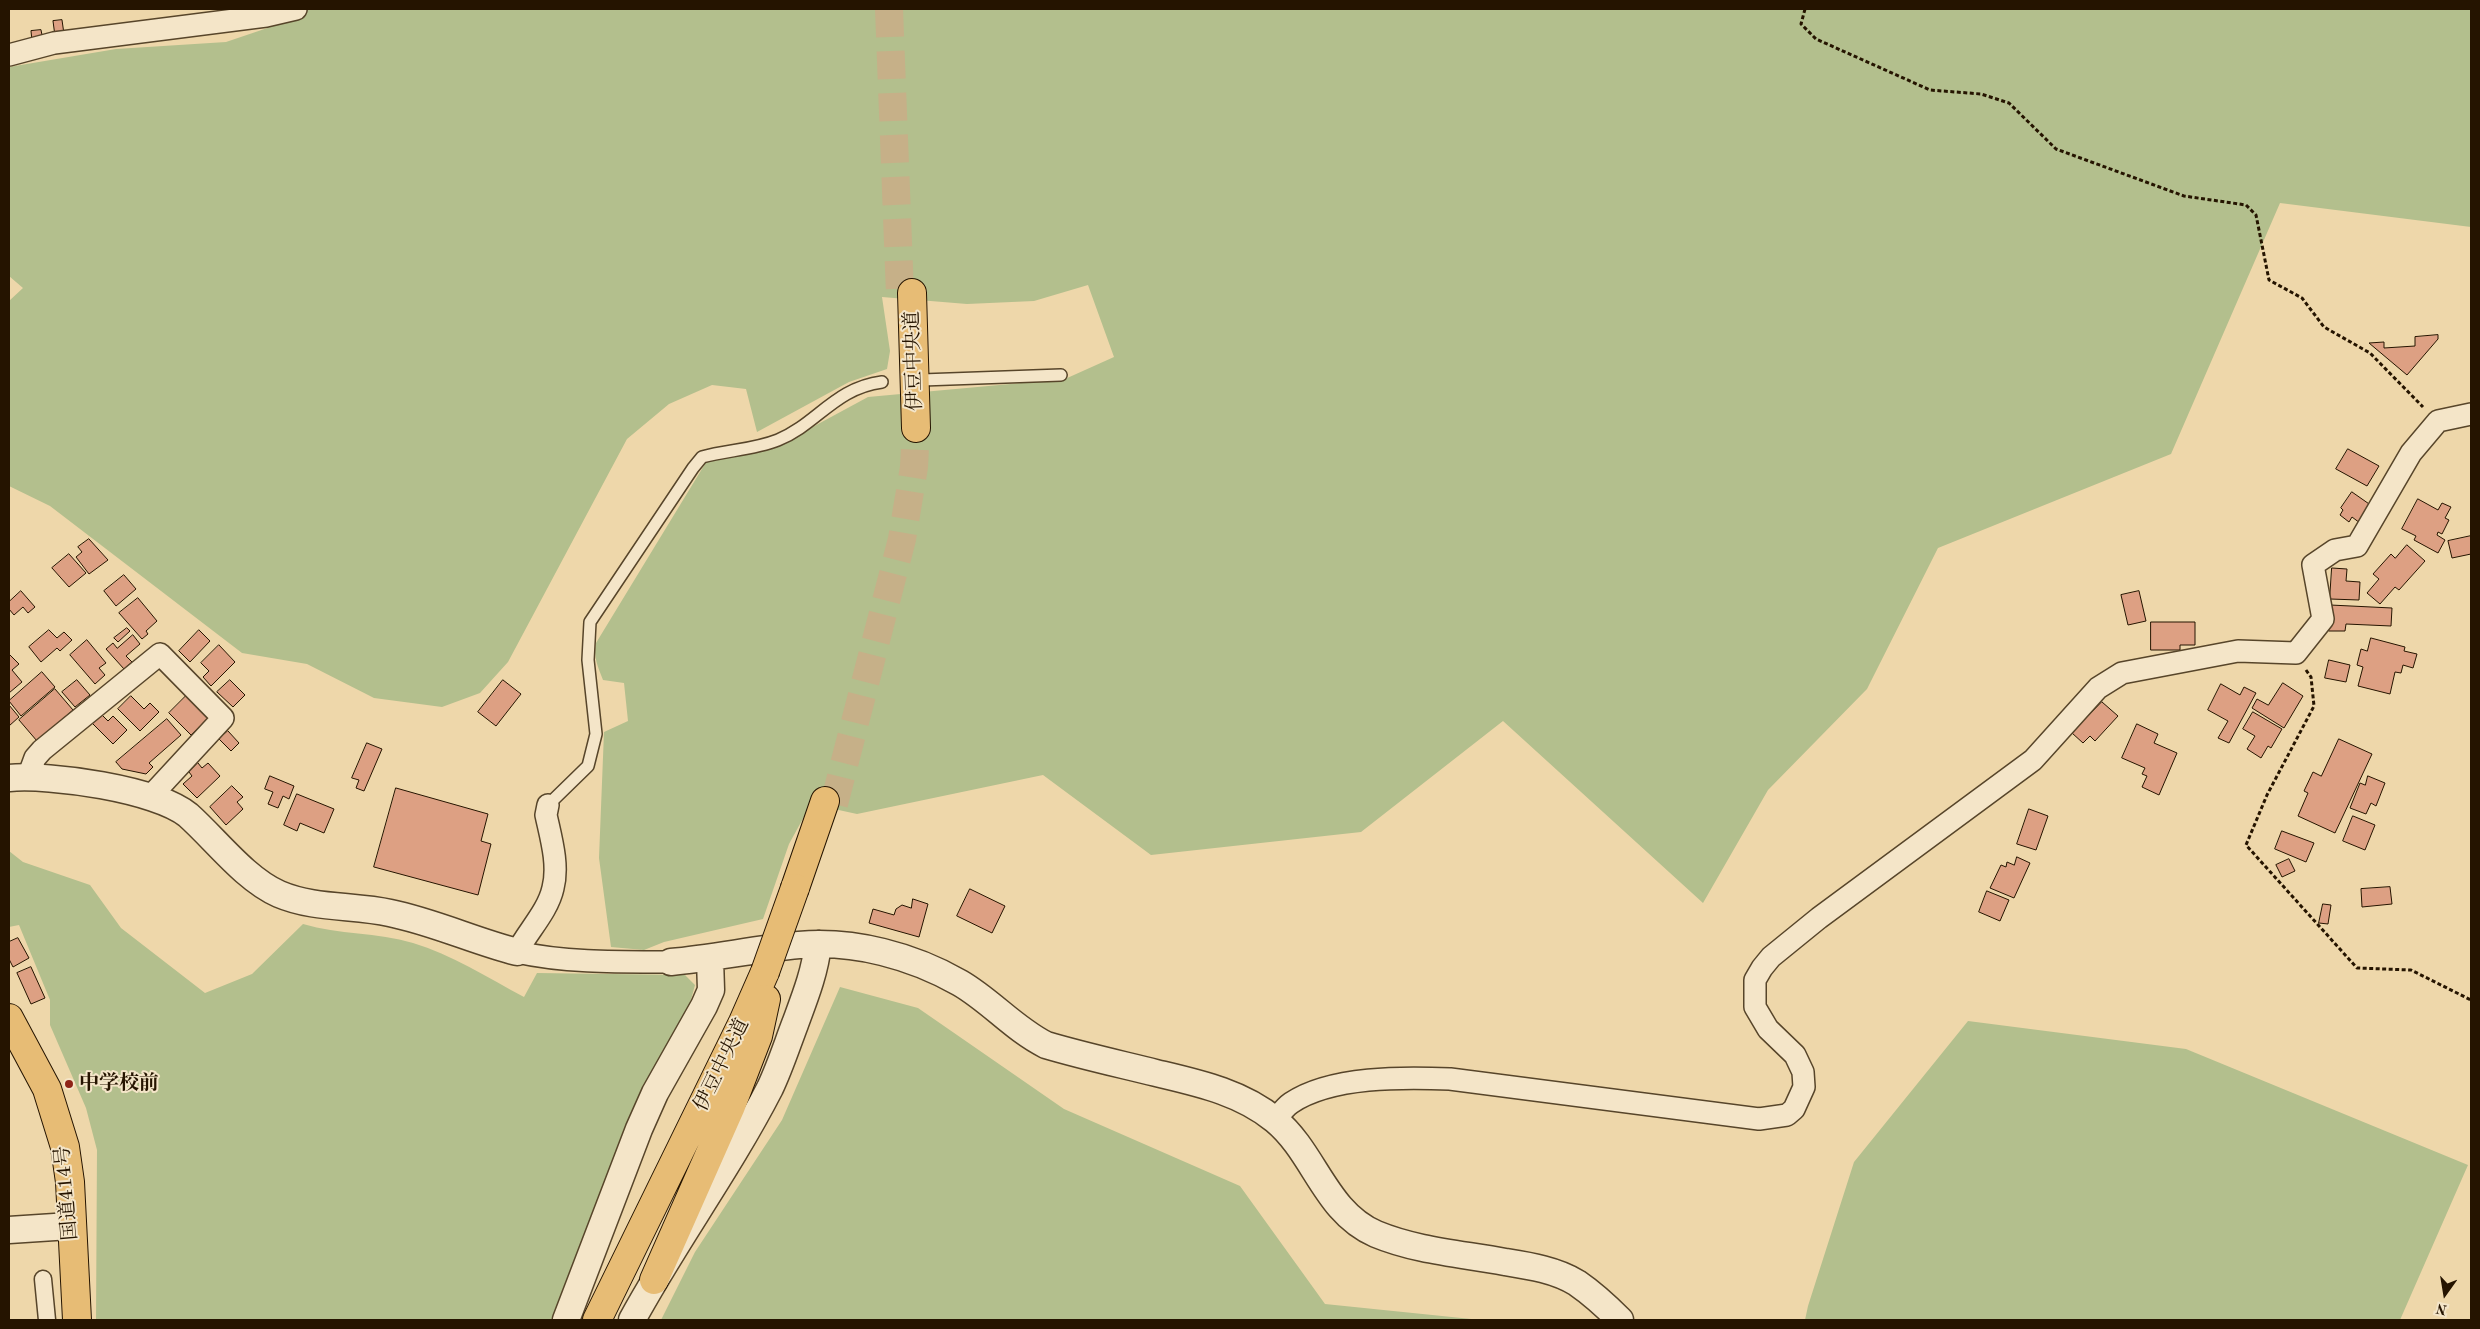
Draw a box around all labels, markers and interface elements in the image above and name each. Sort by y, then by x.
street label: 伊豆中央道 [900,311,928,411]
street label: 伊豆中央道 [689,1015,755,1115]
place label: 中学校前 [79,1072,159,1096]
marker: 中学校前 [63,1078,75,1090]
street label: 国道414号 [51,1145,83,1241]
north arrow [2420,1269,2470,1319]
text: N [2435,1301,2448,1317]

